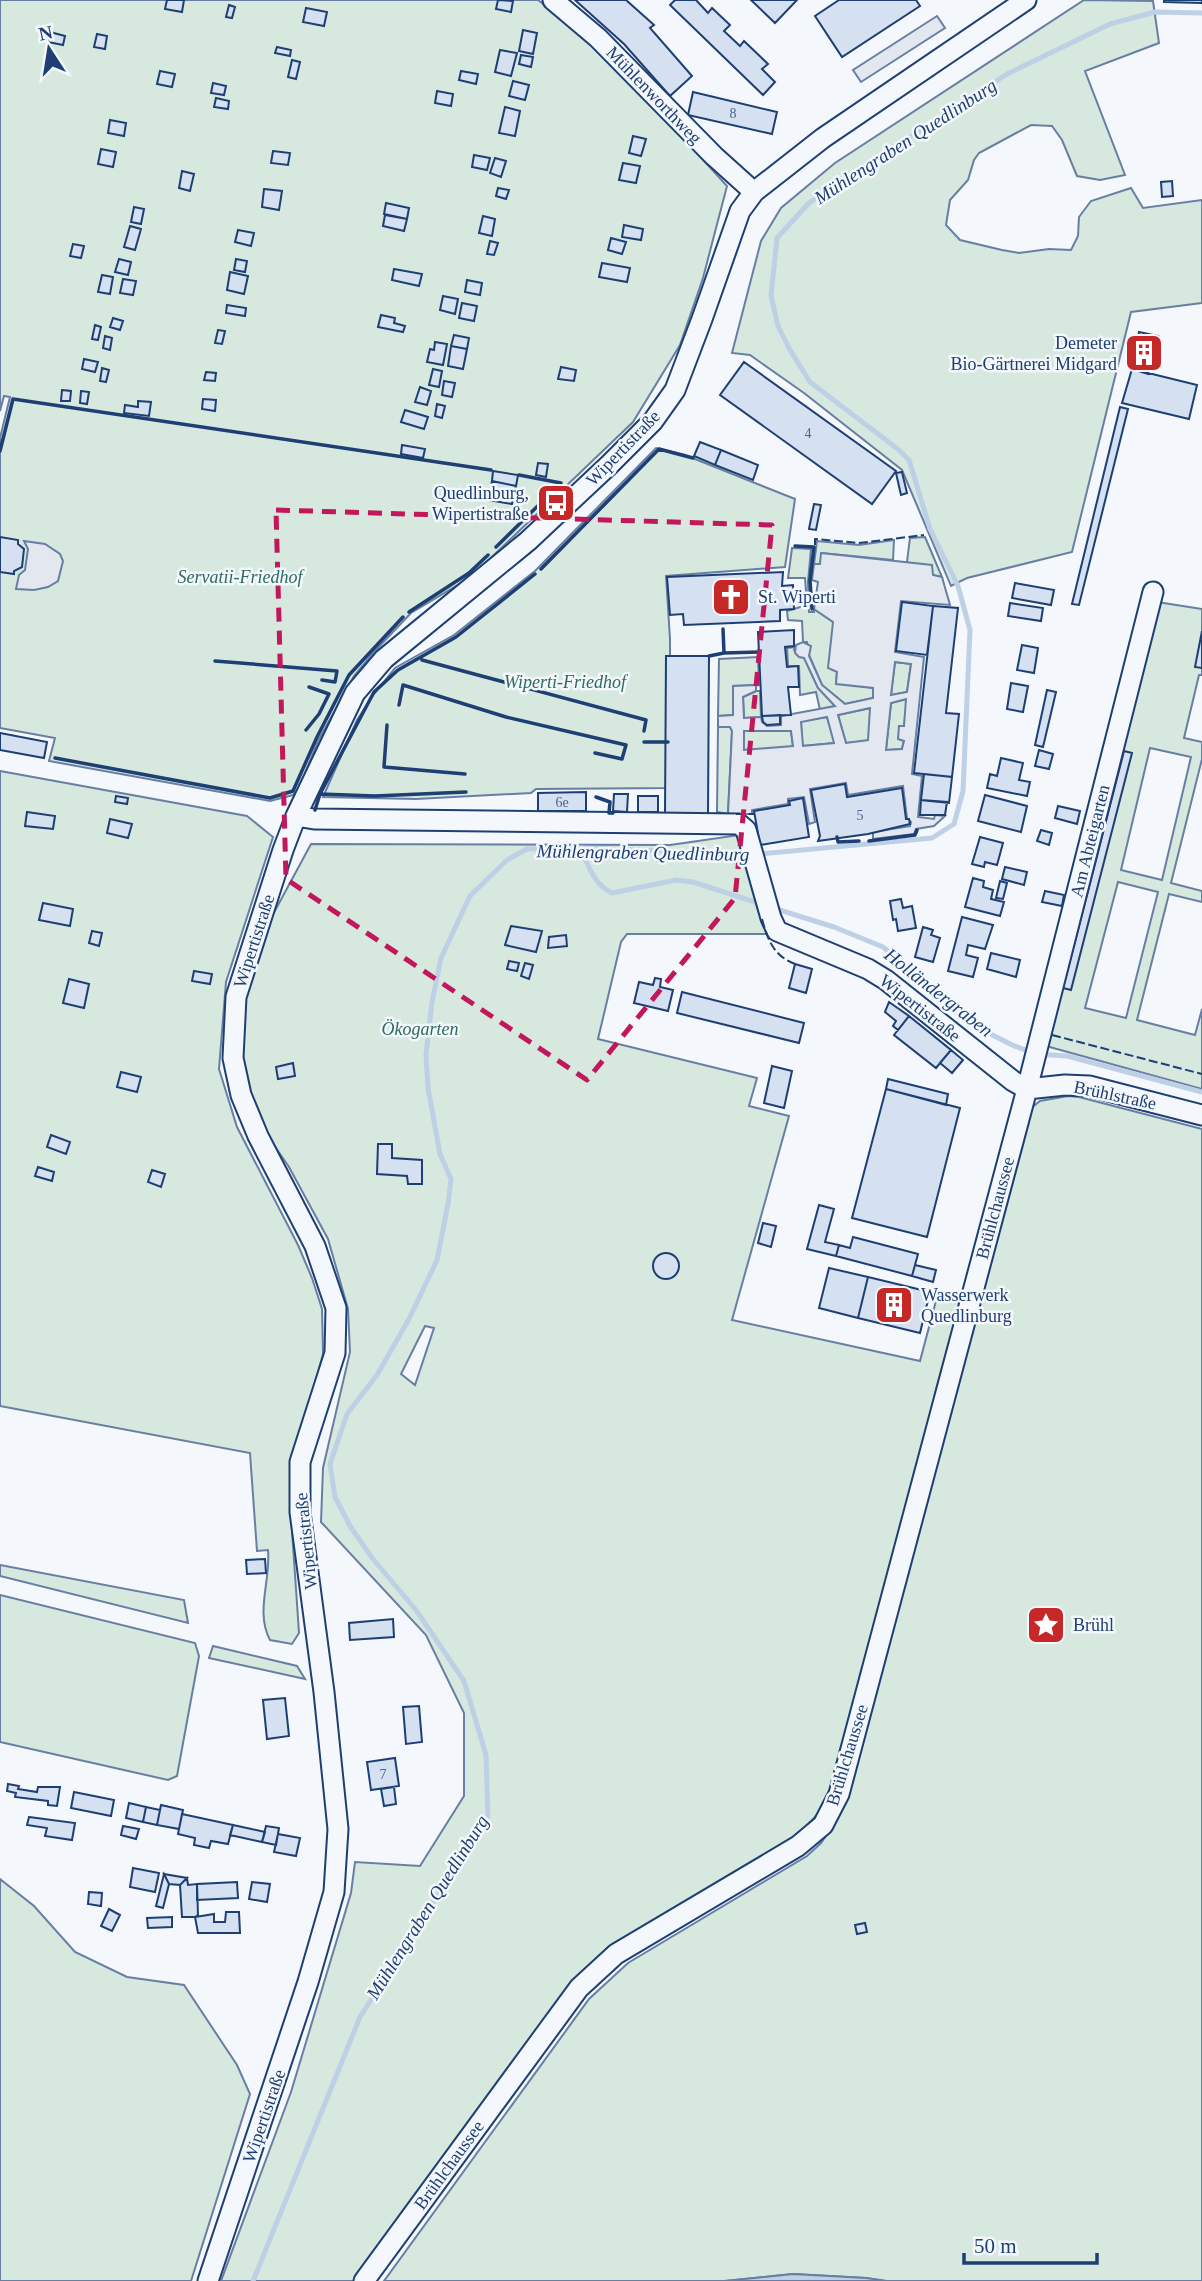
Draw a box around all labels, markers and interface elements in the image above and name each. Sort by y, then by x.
north arrow [14,14,84,84]
text: N [37,21,55,45]
street label: Mühlenworthweg [602,42,706,148]
water label: Mühlengraben Quedlinburg [809,75,1000,209]
house number: 8 [730,106,737,121]
building icon: Demeter Bio-Gärtnerei Midgard [1123,332,1165,374]
place label: Demeter Bio-Gärtnerei Midgard [951,333,1117,374]
street label: Wipertistraße [582,406,664,490]
house number: 4 [805,426,812,441]
bus stop icon: Quedlinburg, Wipertistraße [535,482,577,524]
place label: Quedlinburg, Wipertistraße [432,483,529,524]
park label: Servatii-Friedhof [178,567,305,587]
church icon: St. Wiperti [710,576,752,618]
place label: St. Wiperti [758,587,836,607]
park label: Wiperti-Friedhof [504,672,629,692]
street label: Am Abteigarten [1066,783,1114,899]
house number: 6e [555,795,569,810]
house number: 5 [857,808,864,823]
water label: Mühlengraben Quedlinburg [535,840,750,865]
street label: Wipertistraße [229,892,279,990]
water label: Holländergraben [880,943,997,1041]
street label: Wipertistraße [876,970,964,1046]
park label: Ökogarten [382,1019,458,1039]
street label: Brühlstraße [1072,1076,1158,1114]
street label: Brühlchaussee [972,1155,1018,1261]
building icon: Wasserwerk Quedlinburg [873,1284,915,1326]
place label: Wasserwerk Quedlinburg [921,1285,1012,1326]
street label: Wipertistraße [291,1492,321,1590]
place icon: Brühl [1025,1604,1067,1646]
place label: Brühl [1073,1615,1114,1635]
street label: Brühlchaussee [822,1702,872,1808]
house number: 7 [380,1767,387,1782]
water label: Mühlengraben Quedlinburg [362,1811,493,2004]
street label: Wipertistraße [239,2067,289,2165]
street label: Brühlchaussee [410,2117,488,2213]
scale bar [964,2222,1097,2266]
text: 50 m [974,2234,1017,2258]

